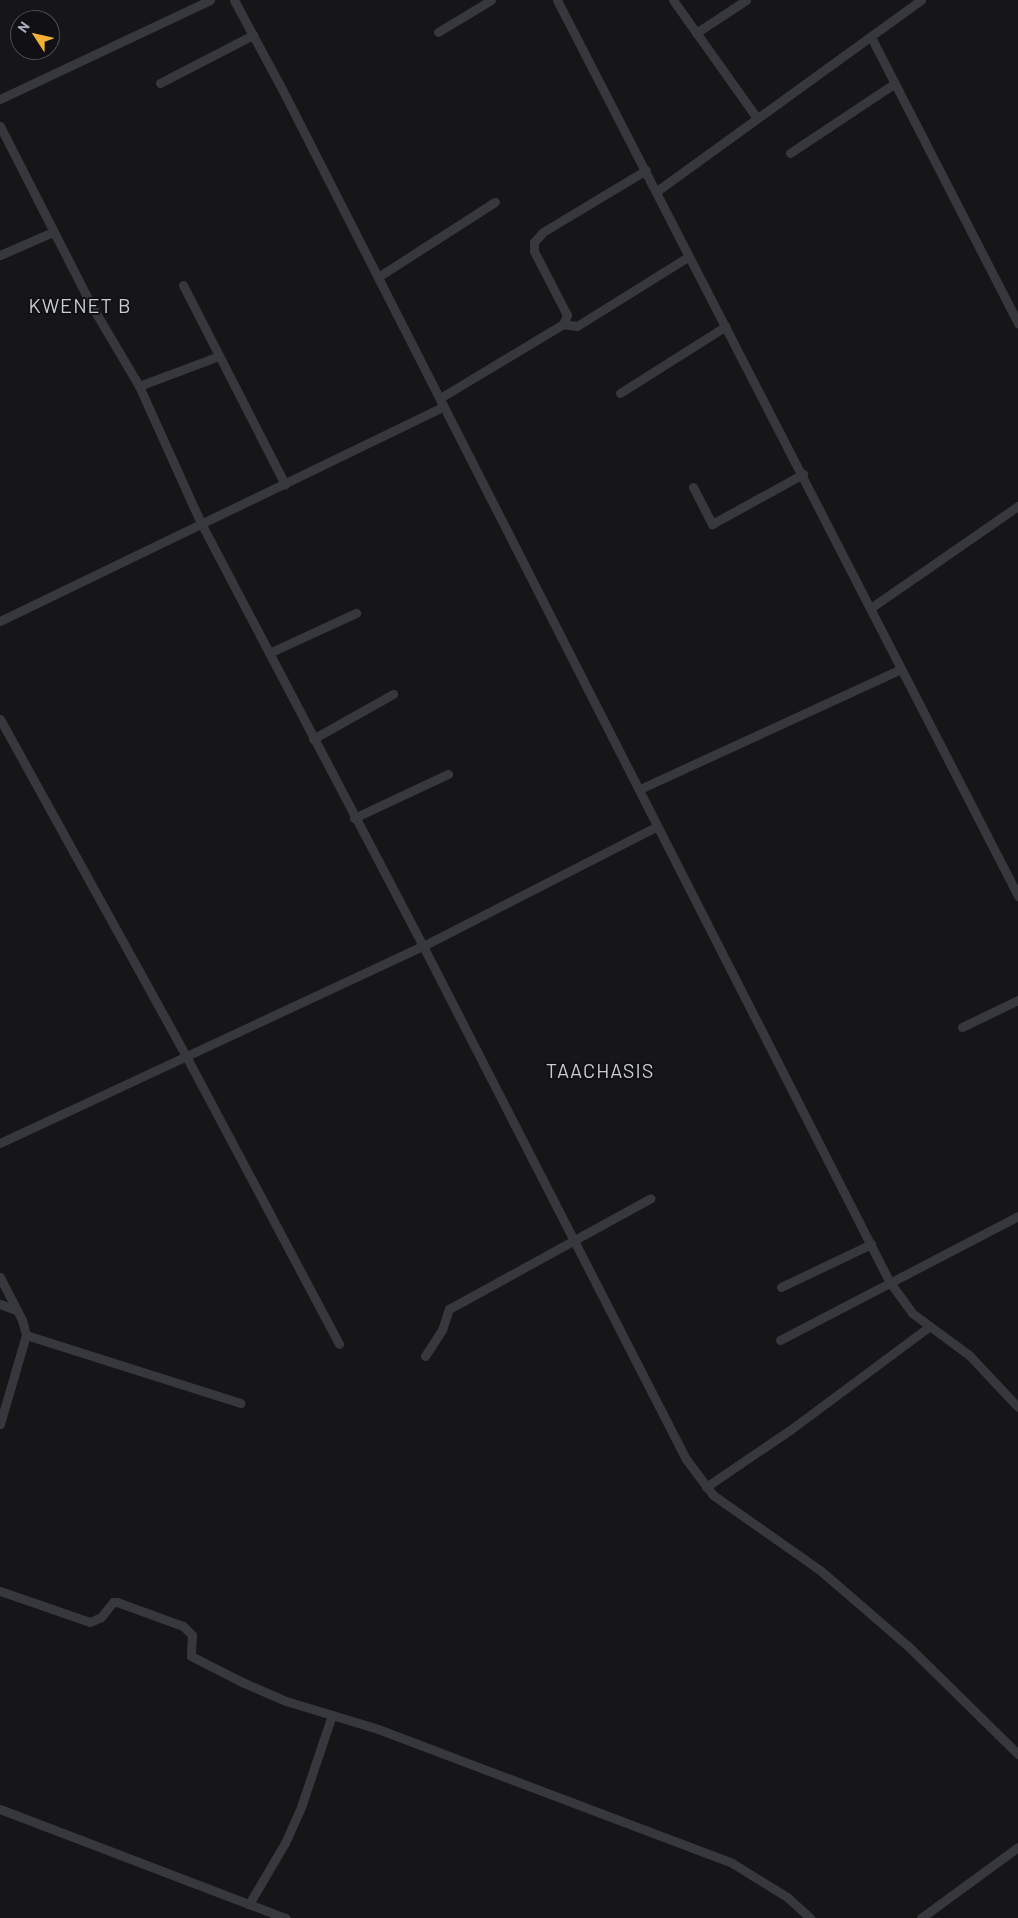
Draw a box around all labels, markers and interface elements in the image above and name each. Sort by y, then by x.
north arrow [10,10,60,60]
text: N [13,18,33,35]
district label: KWENET B [28,293,132,317]
district label: TAACHASIS [545,1058,655,1082]

